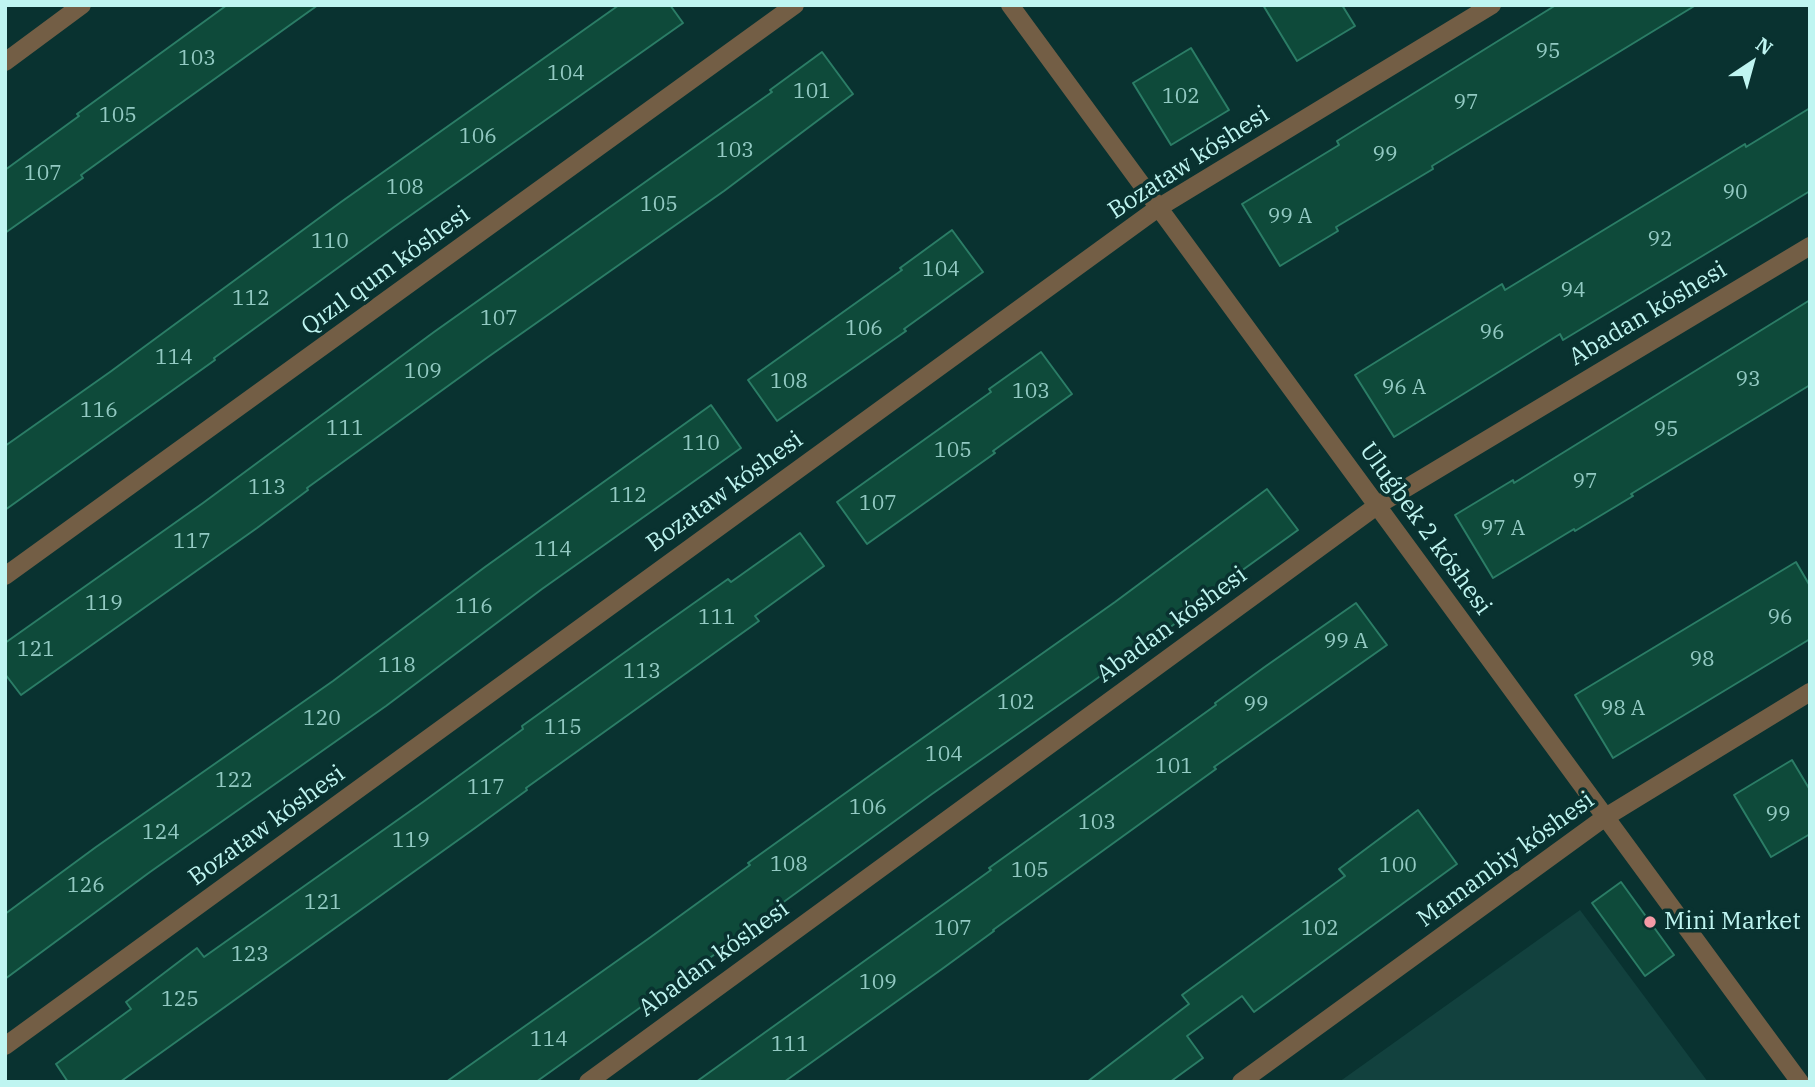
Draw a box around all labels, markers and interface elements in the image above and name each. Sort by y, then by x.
north arrow [1717,28,1787,98]
text: N [1751,32,1777,60]
house number: 95 [1535,39,1561,65]
house number: 103 [178,46,216,72]
house number: 104 [547,61,585,87]
house number: 101 [793,79,831,105]
house number: 102 [1162,84,1200,110]
house number: 97 [1453,90,1479,116]
street label: Bozataw kóshesi [1103,100,1275,226]
house number: 105 [99,103,137,129]
house number: 106 [459,124,497,150]
house number: 103 [716,138,754,164]
house number: 99 [1372,142,1398,168]
house number: 107 [24,161,62,187]
house number: 108 [386,175,424,201]
house number: 90 [1722,180,1748,206]
house number: 105 [640,192,678,218]
street label: Qızıl qum kóshesi [296,200,476,342]
house number: 99 А [1268,204,1312,230]
house number: 92 [1647,227,1673,253]
house number: 110 [311,229,349,255]
street label: Abadan kóshesi [1564,256,1732,372]
house number: 104 [922,257,960,283]
house number: 94 [1560,278,1586,304]
house number: 112 [232,286,270,312]
house number: 107 [480,306,518,332]
house number: 106 [845,316,883,342]
house number: 96 [1479,320,1505,346]
house number: 114 [155,345,193,371]
house number: 109 [404,359,442,385]
house number: 93 [1735,367,1761,393]
house number: 108 [770,369,808,395]
house number: 96 А [1382,375,1426,401]
house number: 103 [1012,379,1050,405]
house number: 116 [80,398,118,424]
house number: 111 [326,416,364,442]
house number: 95 [1653,417,1679,443]
street label: Bozataw kóshesi [641,426,809,558]
house number: 110 [682,431,720,457]
street label: Uluǵbek 2 kóshesi [1353,437,1497,621]
house number: 105 [934,438,972,464]
house number: 97 [1572,469,1598,495]
house number: 113 [248,475,286,501]
house number: 112 [609,483,647,509]
house number: 107 [859,491,897,517]
house number: 97 A [1481,516,1525,542]
house number: 117 [173,529,211,555]
house number: 114 [534,537,572,563]
street label: Abadan kóshesi [1091,561,1253,689]
house number: 119 [85,591,123,617]
house number: 116 [455,594,493,620]
house number: 111 [698,605,736,631]
house number: 96 [1767,605,1793,631]
house number: 99 А [1324,629,1368,655]
house number: 121 [17,637,55,663]
house number: 98 [1689,647,1715,673]
house number: 118 [378,653,416,679]
house number: 113 [623,659,661,685]
house number: 102 [997,690,1035,716]
house number: 99 [1243,692,1269,718]
house number: 98 А [1601,696,1645,722]
house number: 120 [303,706,341,732]
house number: 115 [544,715,582,741]
house number: 104 [925,742,963,768]
house number: 101 [1155,754,1193,780]
street label: Bozataw kóshesi [183,760,351,892]
house number: 122 [215,768,253,794]
house number: 117 [467,775,505,801]
street label: Mamanbiy kóshesi [1412,786,1600,934]
house number: 106 [849,795,887,821]
house number: 99 [1765,802,1791,828]
house number: 103 [1078,810,1116,836]
house number: 124 [142,820,180,846]
house number: 119 [392,828,430,854]
house number: 108 [770,852,808,878]
house number: 100 [1379,853,1417,879]
house number: 105 [1011,858,1049,884]
house number: 126 [67,873,105,899]
house number: 121 [304,890,342,916]
street label: Abadan kóshesi [633,895,795,1023]
place label: Mini Market [1664,908,1801,936]
marker: Mini Market [1642,914,1658,930]
house number: 107 [934,916,972,942]
house number: 102 [1301,916,1339,942]
house number: 123 [231,942,269,968]
house number: 109 [859,970,897,996]
house number: 125 [161,987,199,1013]
house number: 114 [530,1027,568,1053]
house number: 111 [771,1032,809,1058]

